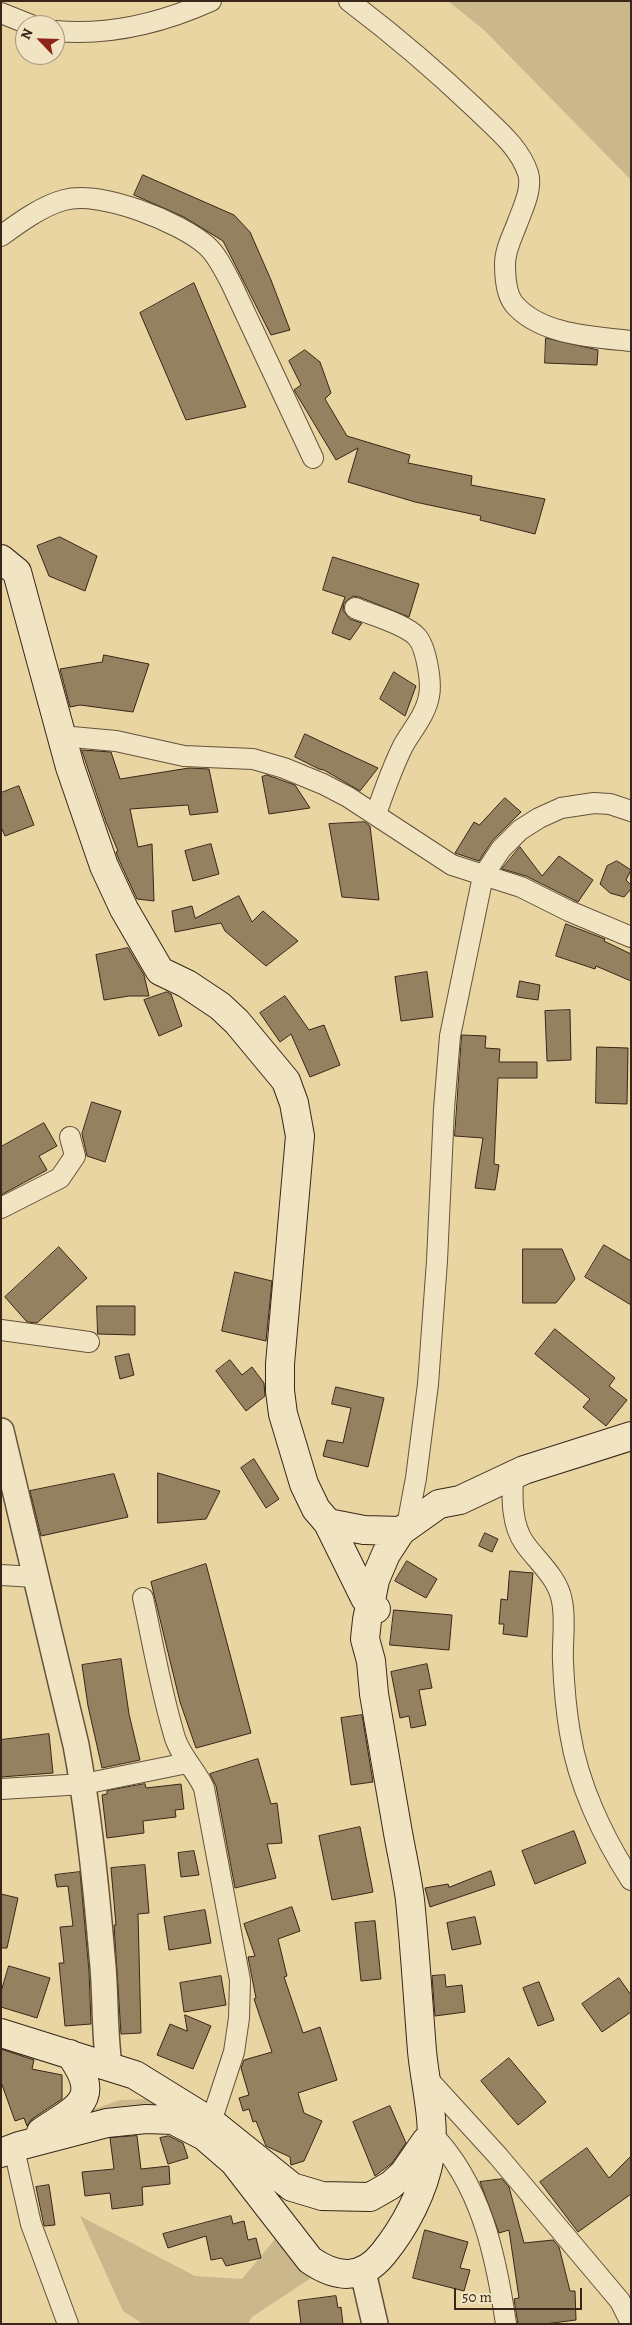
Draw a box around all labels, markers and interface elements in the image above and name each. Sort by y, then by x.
north arrow [15,15,65,65]
text: N [16,26,38,43]
scale bar [457,2278,584,2310]
text: 50 m [462,2287,492,2307]

